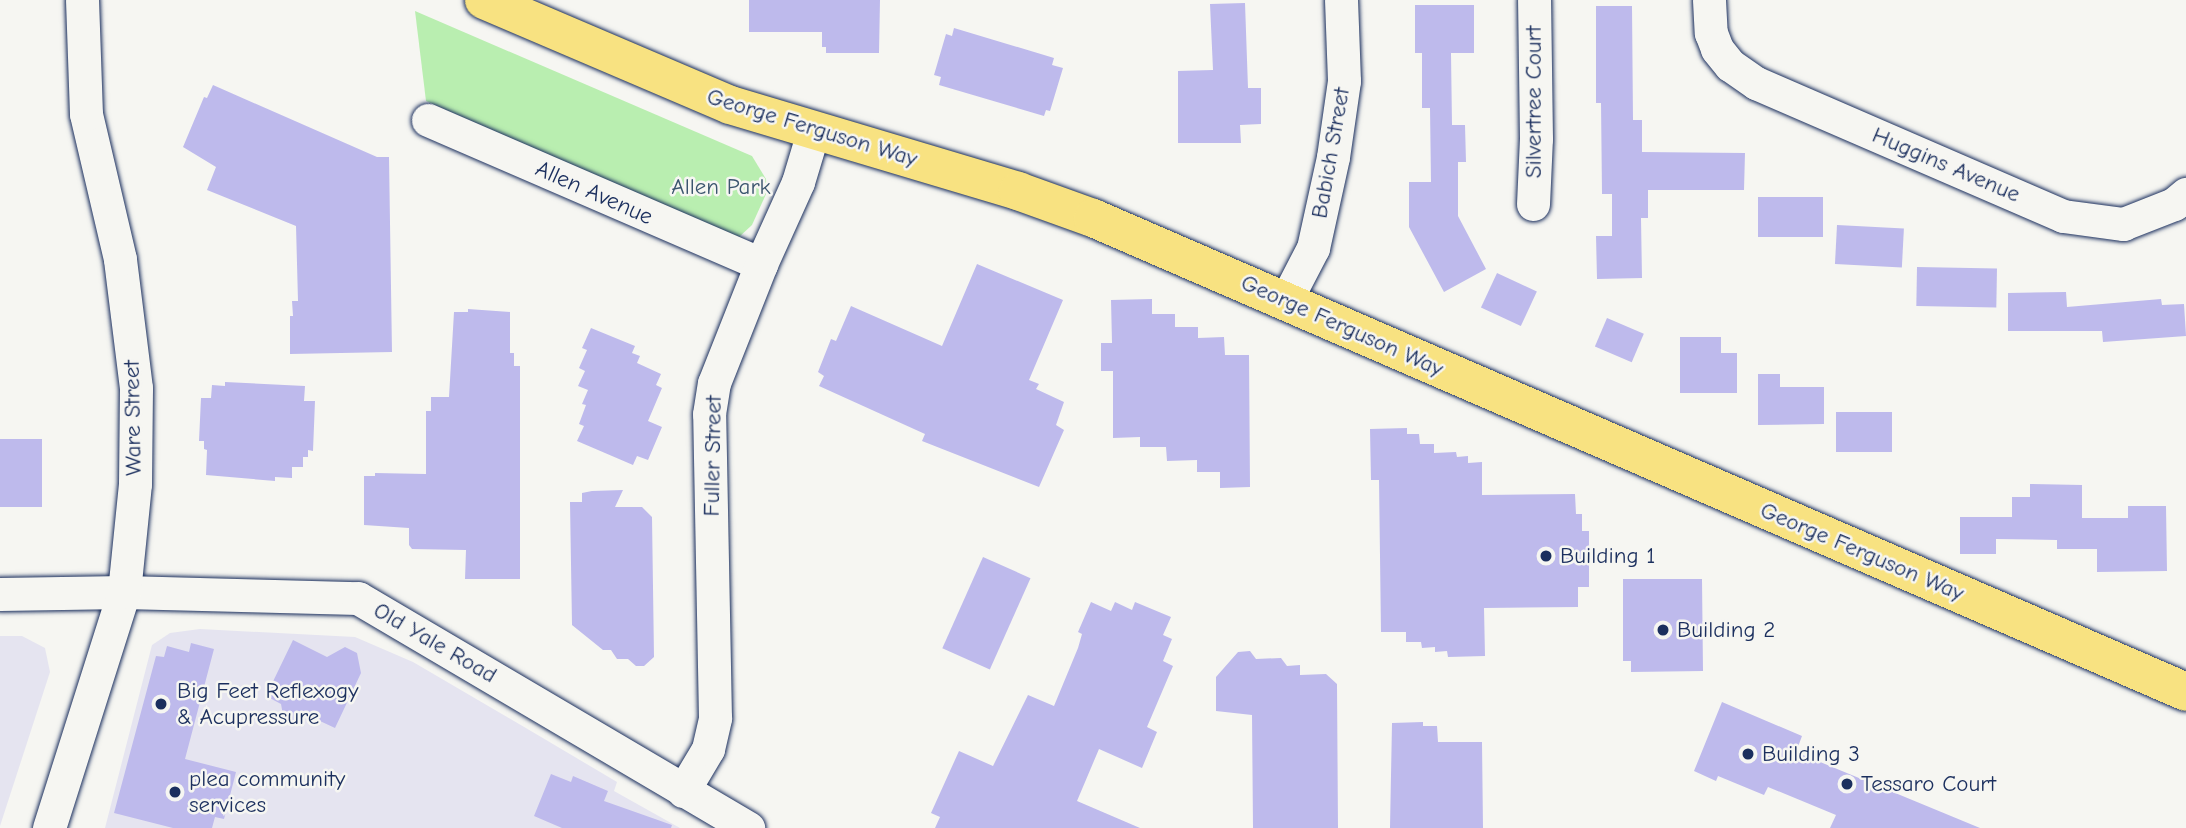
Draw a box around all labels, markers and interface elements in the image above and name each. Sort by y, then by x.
street label: Silvertree Court [1520,26,1548,178]
street label: George Ferguson Way [704,83,920,173]
street label: Babich Street [1306,85,1356,221]
street label: Huggins Avenue [1868,121,2024,209]
street label: Allen Avenue [531,155,657,231]
park label: Allen Park [671,173,771,201]
street label: George Ferguson Way [1237,269,1447,383]
street label: Ware Street [118,360,148,476]
street label: Fuller Street [698,395,728,517]
street label: George Ferguson Way [1756,497,1968,607]
place label: Building 1 [1560,542,1655,570]
marker: Building 1 [1538,548,1554,564]
street label: Old Yale Road [368,597,502,689]
place label: Building 2 [1677,616,1775,644]
marker: Building 2 [1655,622,1671,638]
place label: Big Feet Reflexogy & Acupressure [177,677,359,731]
marker: Big Feet Reflexogy & Acupressure [151,694,171,714]
place label: Building 3 [1762,740,1860,768]
marker: Building 3 [1740,746,1756,762]
place label: plea community services [189,765,345,819]
place label: Tessaro Court [1861,770,1996,798]
marker: Tessaro Court [1839,776,1855,792]
marker: plea community services [167,784,183,800]

